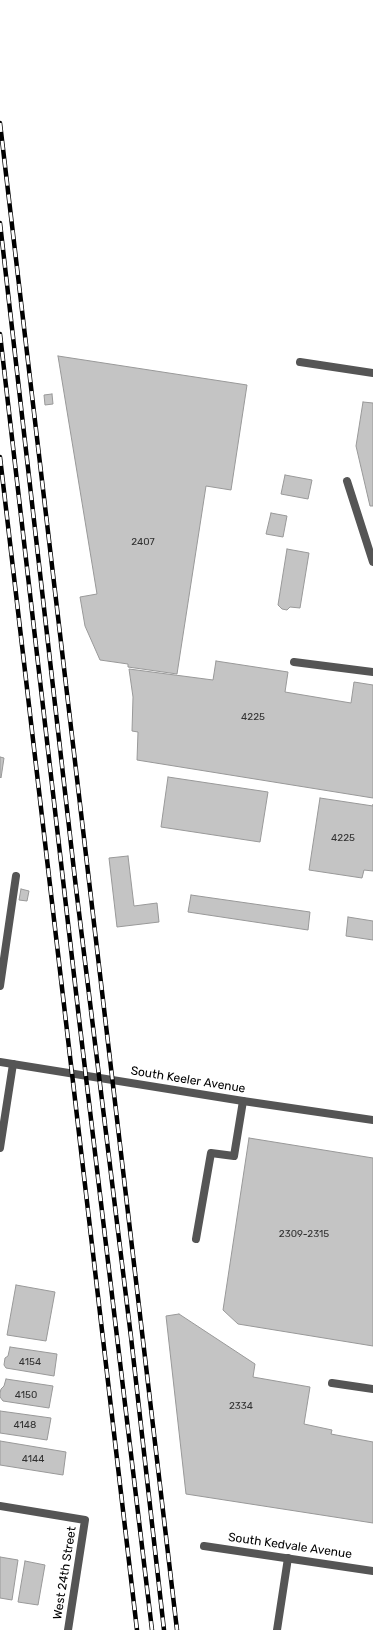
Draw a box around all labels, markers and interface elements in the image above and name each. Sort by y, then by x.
house number: 2407 [131,536,155,548]
house number: 4225 [241,711,265,723]
house number: 4225 [331,832,355,844]
street label: South Keeler Avenue [130,1064,246,1096]
house number: 2309-2315 [279,1228,329,1240]
house number: 4154 [19,1356,41,1368]
house number: 4150 [15,1389,37,1401]
house number: 2334 [229,1400,253,1412]
house number: 4148 [14,1419,36,1431]
house number: 4144 [22,1453,44,1465]
street label: West 24th Street [51,1526,79,1620]
street label: South Kedvale Avenue [227,1530,353,1562]

